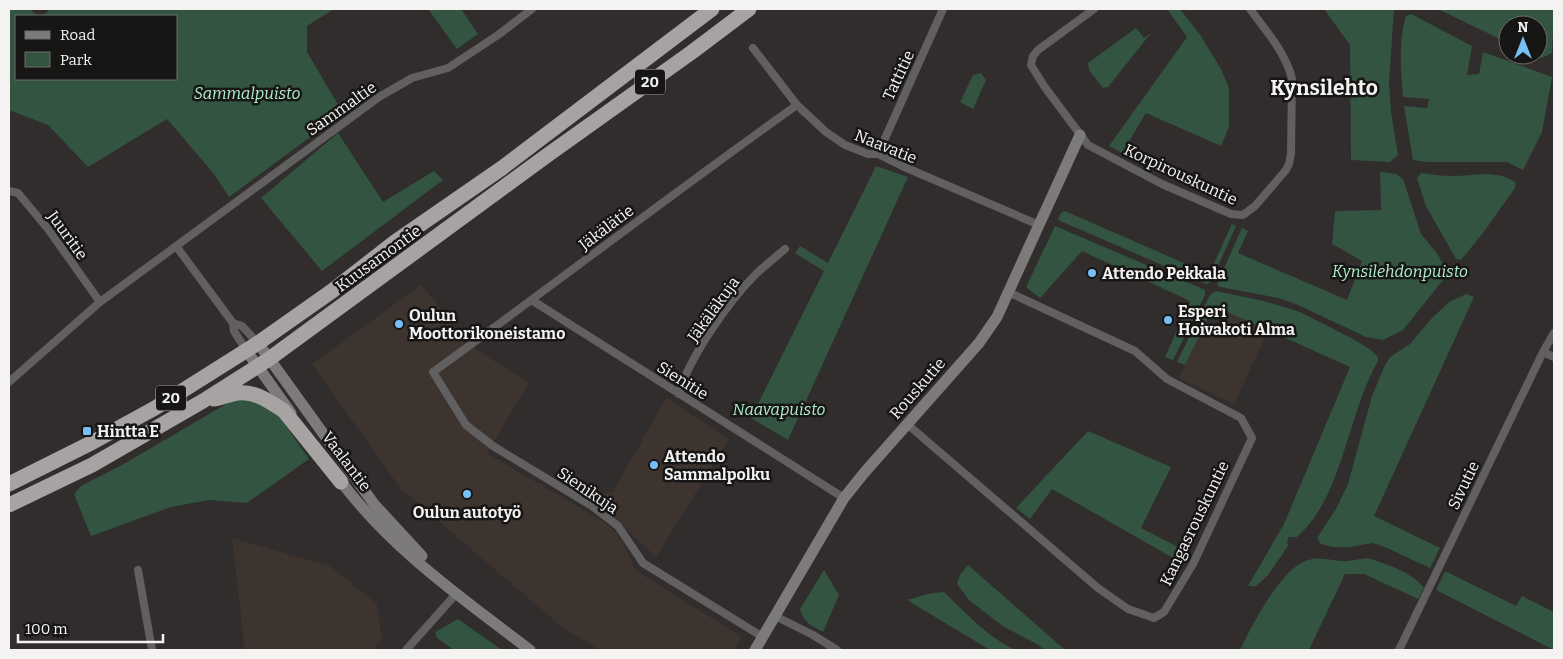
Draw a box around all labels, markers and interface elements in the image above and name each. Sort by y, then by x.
legend [15,15,178,80]
north arrow [1498,15,1548,65]
text: N [1518,19,1529,36]
text: Road [60,26,95,44]
street label: Tattitie [879,47,918,103]
text: Park [60,51,92,69]
road number: 20 [635,70,665,94]
district label: Kynsilehto [1270,75,1378,101]
street label: Sammaltie [303,77,380,139]
park label: Sammalpuisto [194,84,300,103]
street label: Naavatie [852,125,920,168]
street label: Korpirouskuntie [1121,140,1240,209]
street label: Jäkälätie [574,201,637,255]
street label: Juuritie [43,206,92,263]
street label: Kuusamontie [332,221,425,296]
park label: Kynsilehdonpuisto [1332,262,1468,281]
place label: Attendo Pekkala [1102,264,1226,283]
marker: Attendo Pekkala [1086,267,1098,279]
street label: Jäkäläkuja [683,273,744,346]
place label: Esperi Hoivakoti Alma [1178,302,1295,339]
place label: Oulun Moottorikoneistamo [409,306,565,343]
marker: Esperi Hoivakoti Alma [1162,314,1174,326]
marker: Oulun Moottorikoneistamo [393,318,405,330]
street label: Rouskutie [886,354,949,423]
street label: Sienitie [654,357,712,404]
road number: 20 [156,386,186,410]
park label: Naavapuisto [733,400,826,419]
place label: Hintta E [97,422,159,441]
marker: Hintta E [81,425,93,437]
street label: Vaalantie [318,428,375,495]
place label: Attendo Sammalpolku [664,447,770,484]
street label: Kangasrouskuntie [1156,458,1233,589]
street label: Sivutie [1444,458,1483,512]
marker: Attendo Sammalpolku [648,459,660,471]
street label: Sienikuja [554,463,622,518]
marker: Oulun autotyö [461,488,473,500]
place label: Oulun autotyö [413,503,521,522]
scale bar [18,612,162,644]
text: 100 m [25,620,68,638]

